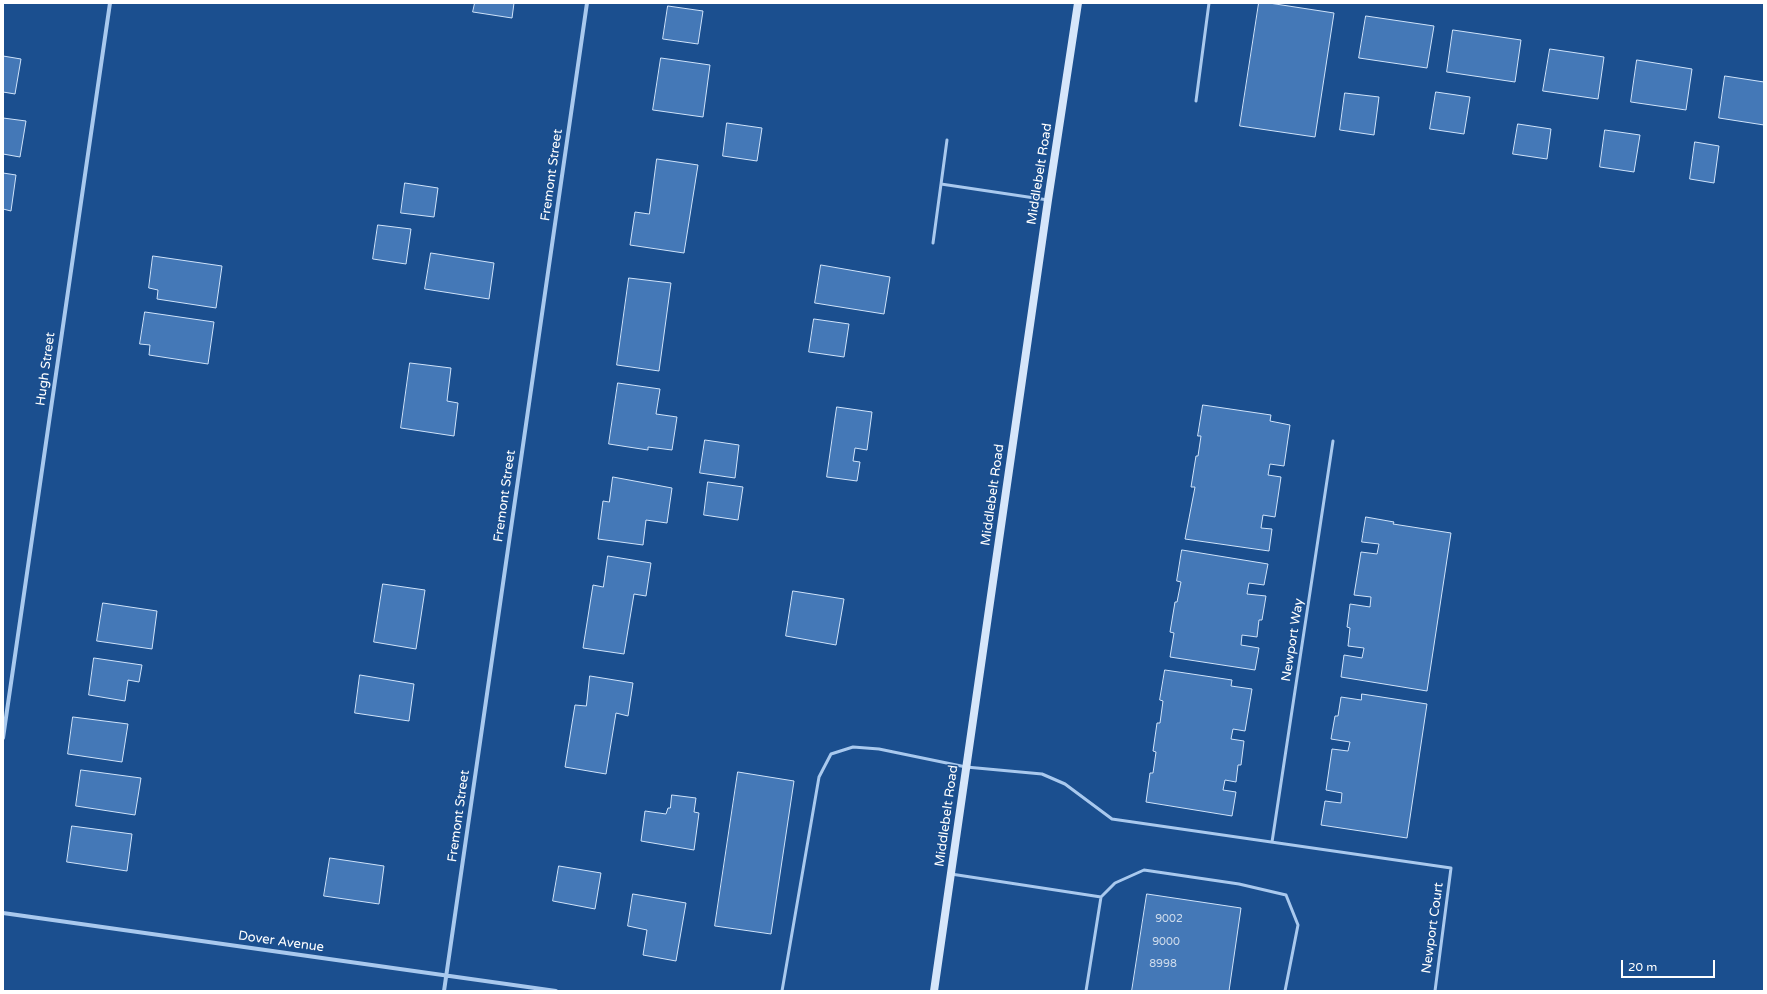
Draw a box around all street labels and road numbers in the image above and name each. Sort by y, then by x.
street label: Middlebelt Road [1024,122,1056,226]
street label: Fremont Street [538,128,566,222]
street label: Hugh Street [33,331,59,407]
street label: Middlebelt Road [978,443,1008,547]
street label: Fremont Street [491,449,519,543]
street label: Newport Way [1279,597,1307,683]
street label: Middlebelt Road [932,764,962,868]
street label: Fremont Street [445,769,473,863]
street label: Newport Court [1419,881,1447,975]
street label: Dover Avenue [237,928,325,956]

